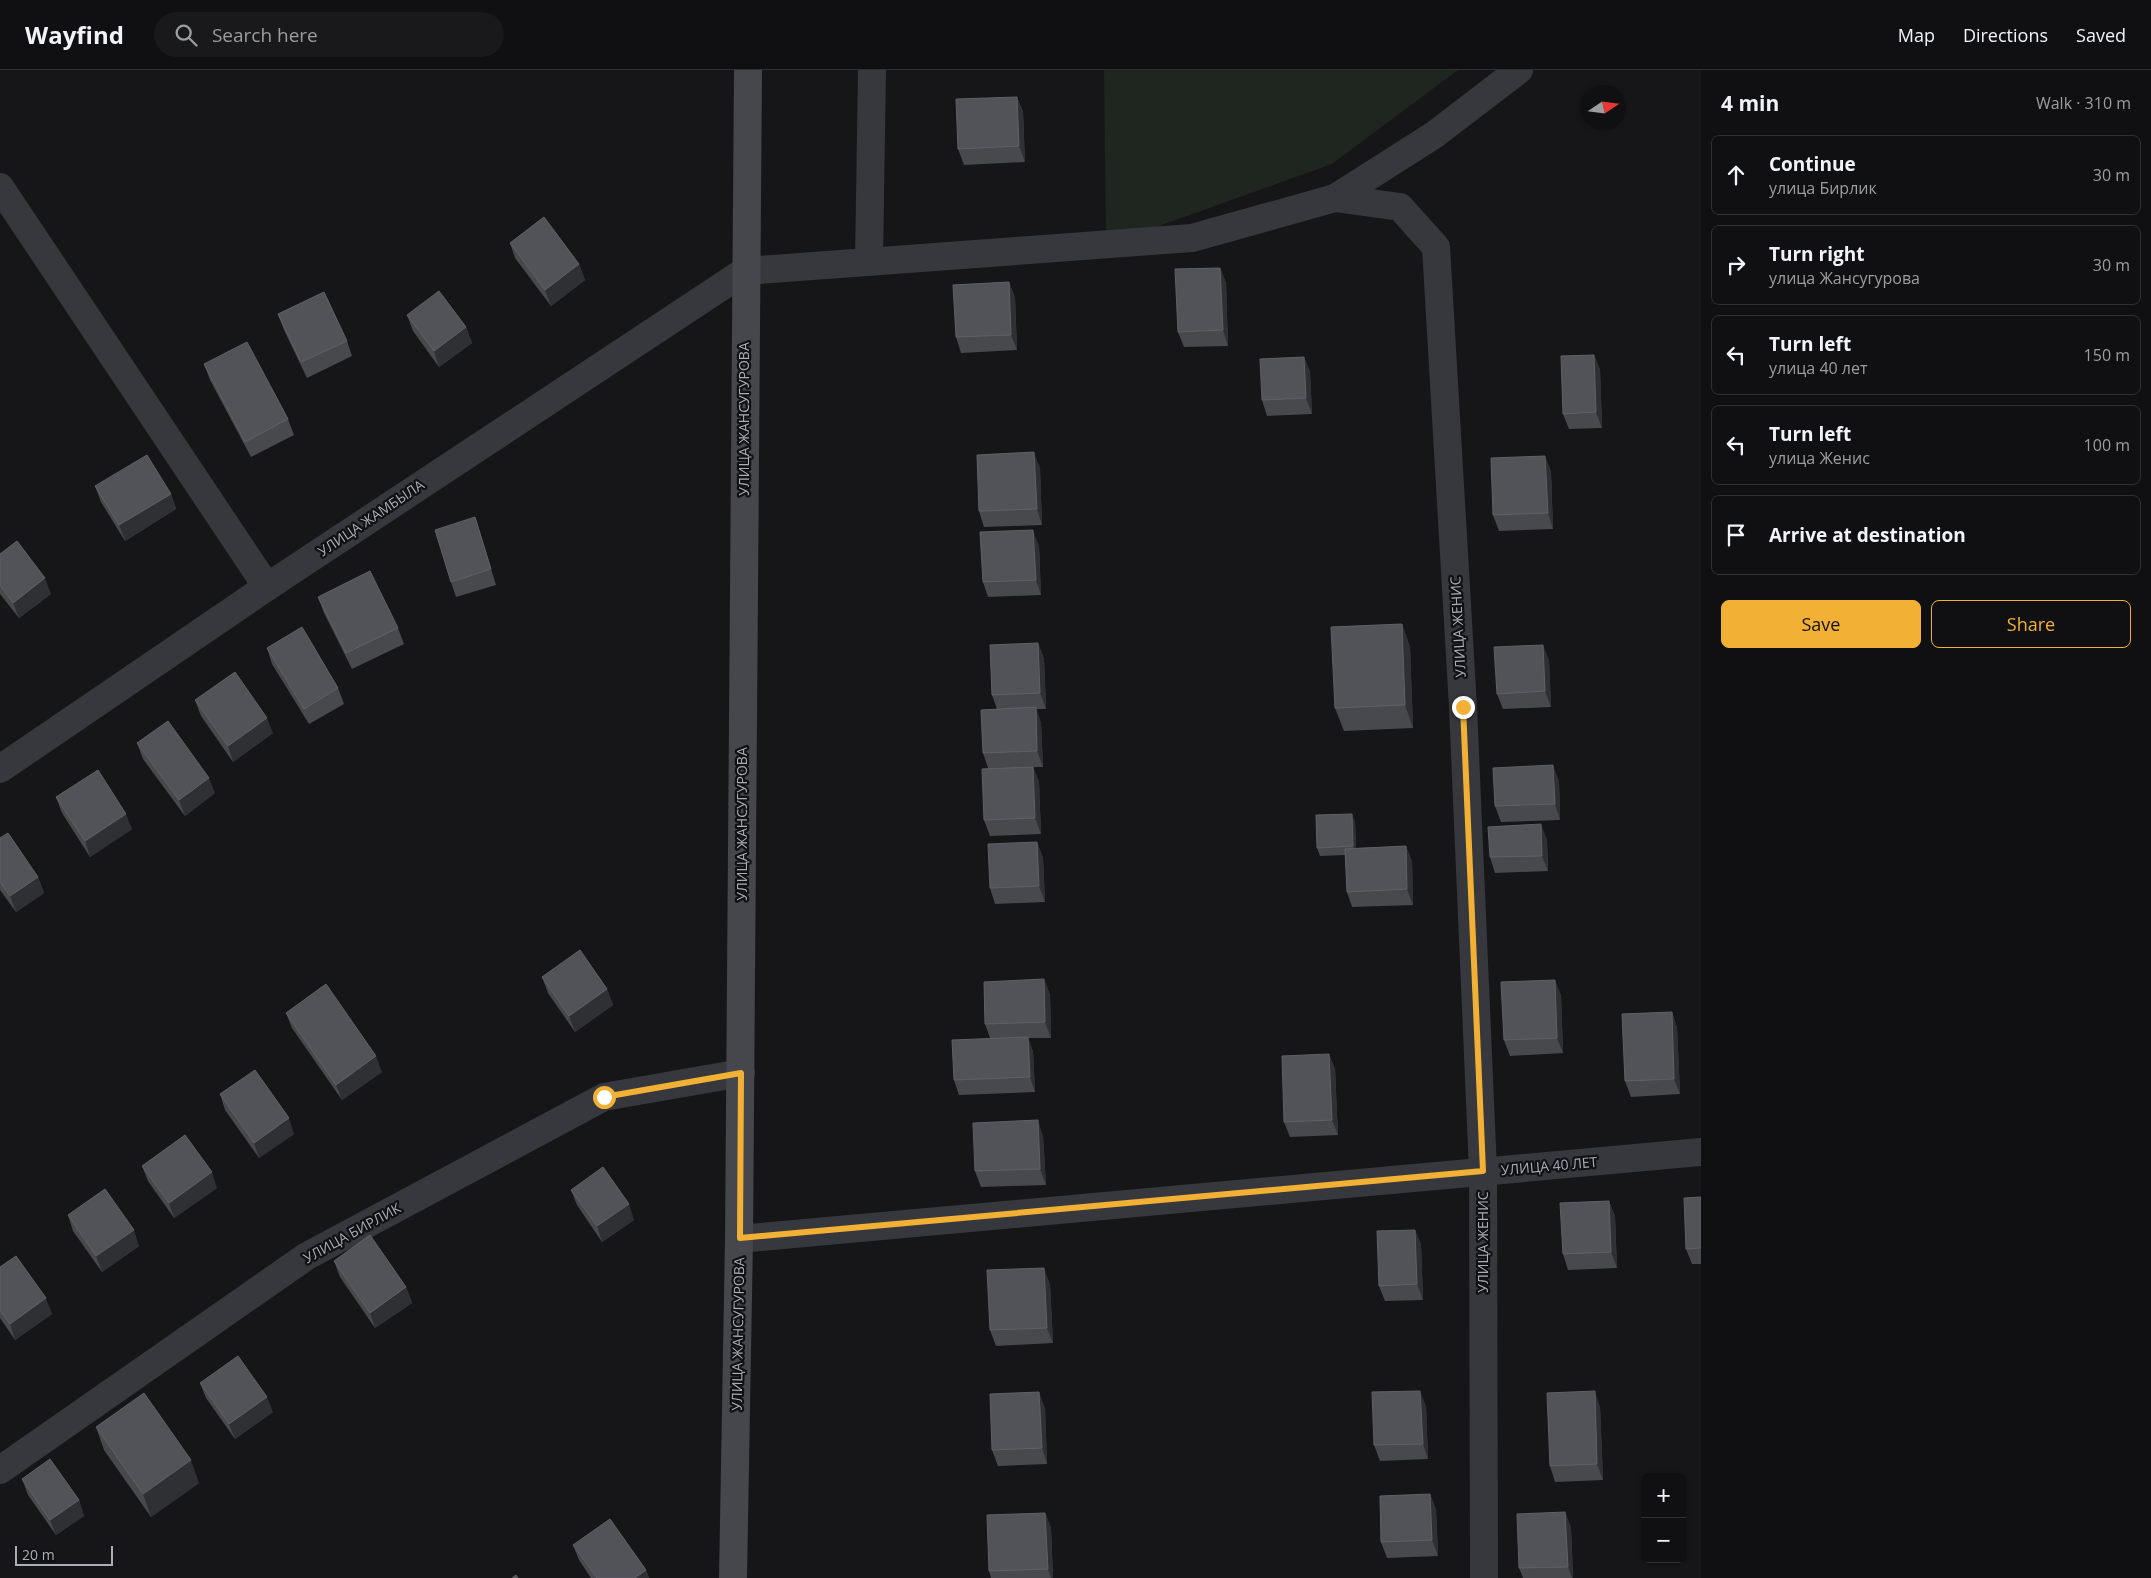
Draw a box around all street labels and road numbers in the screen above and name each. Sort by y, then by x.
street label: УЛИЦА ЖАНСУГУРОВА [734,342,753,496]
street label: УЛИЦА ЖАМБЫЛА [314,475,428,560]
street label: УЛИЦА ЖЕНИС [1445,576,1470,678]
street label: УЛИЦА ЖАНСУГУРОВА [732,747,751,901]
street label: УЛИЦА 40 ЛЕТ [1500,1152,1598,1179]
street label: УЛИЦА ЖЕНИС [1473,1191,1492,1293]
street label: УЛИЦА БИРЛИК [300,1198,404,1267]
street label: УЛИЦА ЖАНСУГУРОВА [727,1257,748,1411]

